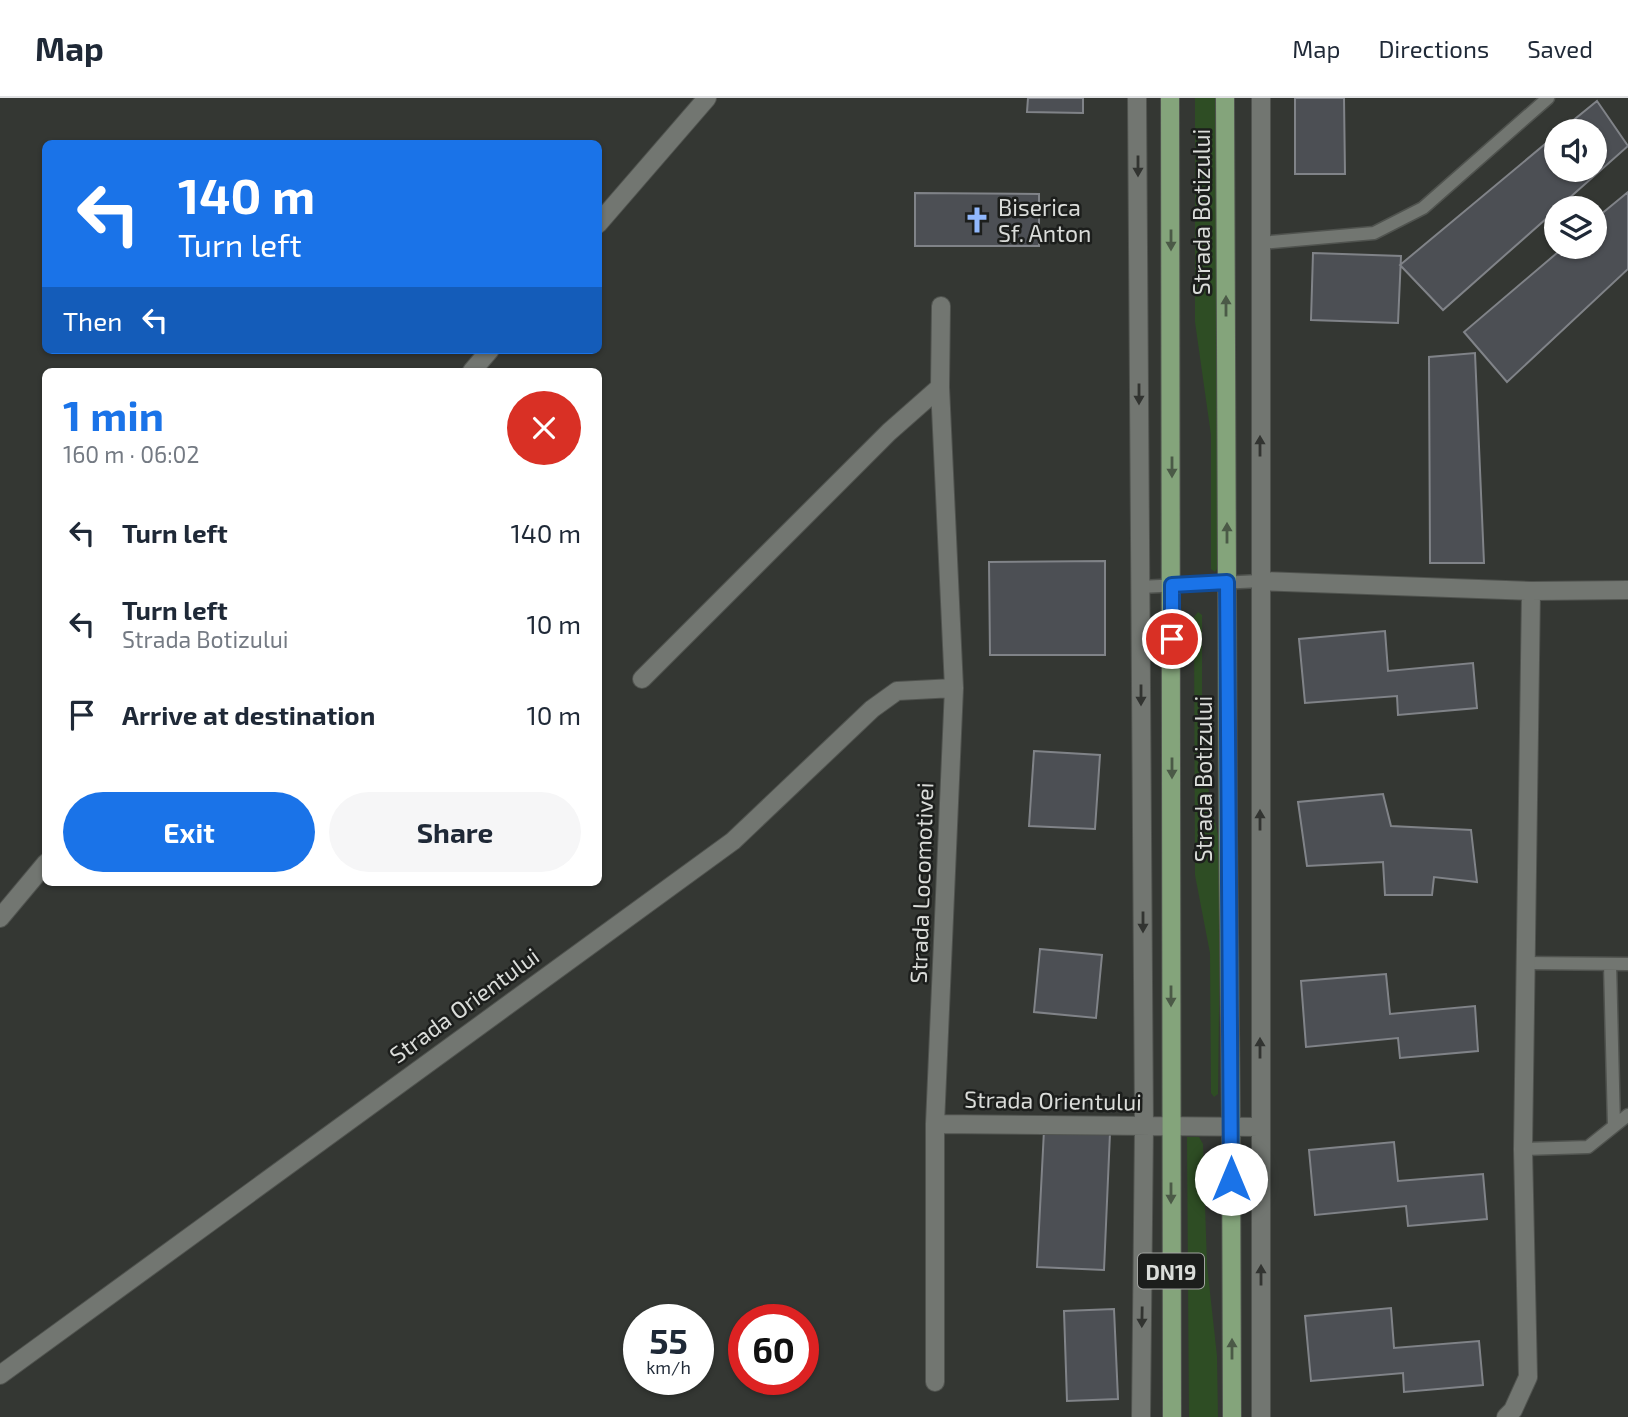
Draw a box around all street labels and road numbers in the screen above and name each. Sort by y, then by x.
street label: Strada Botizului [1187,129,1215,295]
street label: Strada Botizului [1189,696,1217,862]
street label: Strada Locomotivei [904,782,938,984]
street label: Strada Orientului [384,941,544,1069]
street label: Strada Orientului [964,1084,1142,1116]
road number: DN19 [1138,1254,1204,1288]

